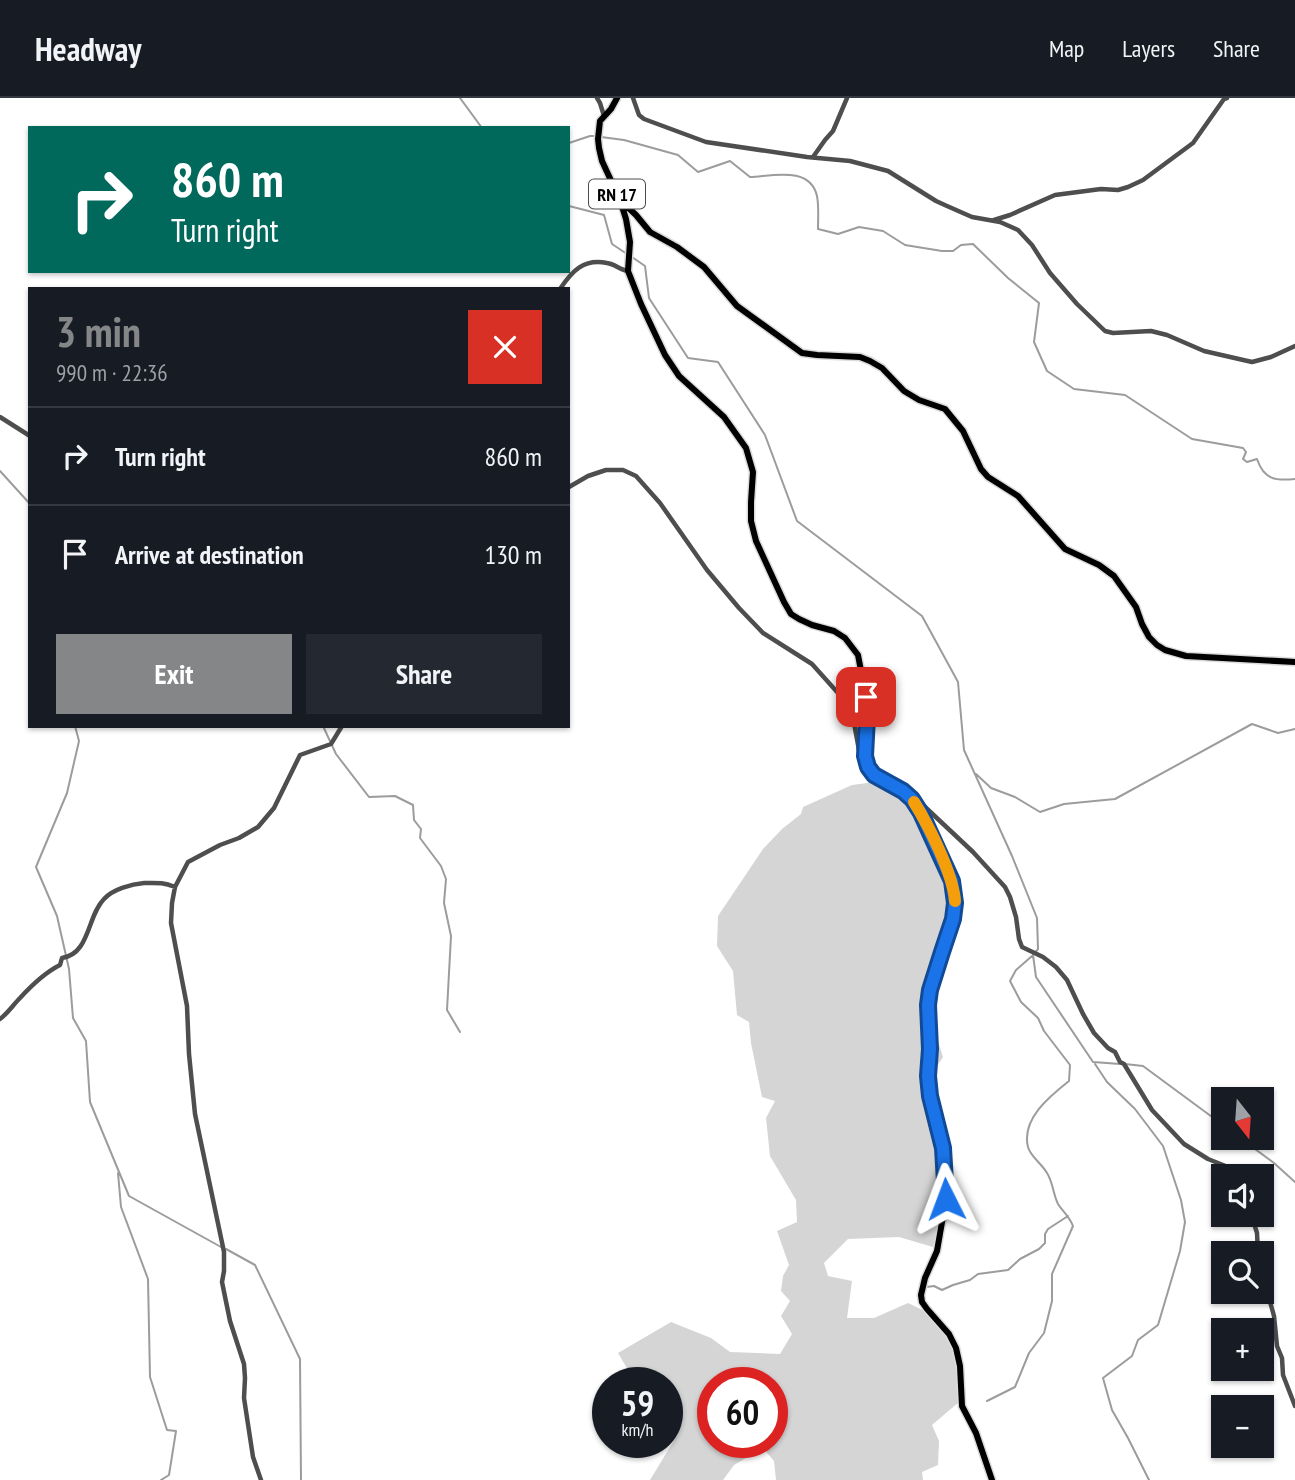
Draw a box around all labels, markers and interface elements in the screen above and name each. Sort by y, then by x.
text: Headway [35,27,142,70]
text: Map [1049,33,1084,64]
text: Layers [1122,33,1175,64]
text: Share [1213,33,1260,64]
text: 860 m [171,147,284,211]
icon: right [56,154,147,245]
road number: RN 17 [589,180,645,208]
text: Turn right [171,209,279,251]
text: 3 min [56,304,141,359]
button: close [468,310,542,384]
text: 990 m · 22:36 [56,358,168,387]
icon: right [56,437,94,475]
text: Turn right [115,440,206,473]
text: 860 m [484,440,542,473]
icon: arrive [56,535,94,573]
text: Arrive at destination [115,538,304,571]
text: 130 m [484,538,542,571]
button: Exit [56,634,292,714]
button: Share [306,634,542,714]
pin [836,667,896,727]
icon: arrive [847,678,885,716]
north arrow [1211,1087,1274,1150]
map controls [1211,1087,1274,1458]
position arrow [909,1162,983,1236]
button: sound [1211,1164,1274,1227]
button: search [1211,1241,1274,1304]
button: + [1211,1318,1274,1381]
speed limit sign: 60 [697,1367,788,1458]
text: 59 [621,1380,654,1426]
button: − [1211,1395,1274,1458]
text: km/h [622,1418,653,1441]

